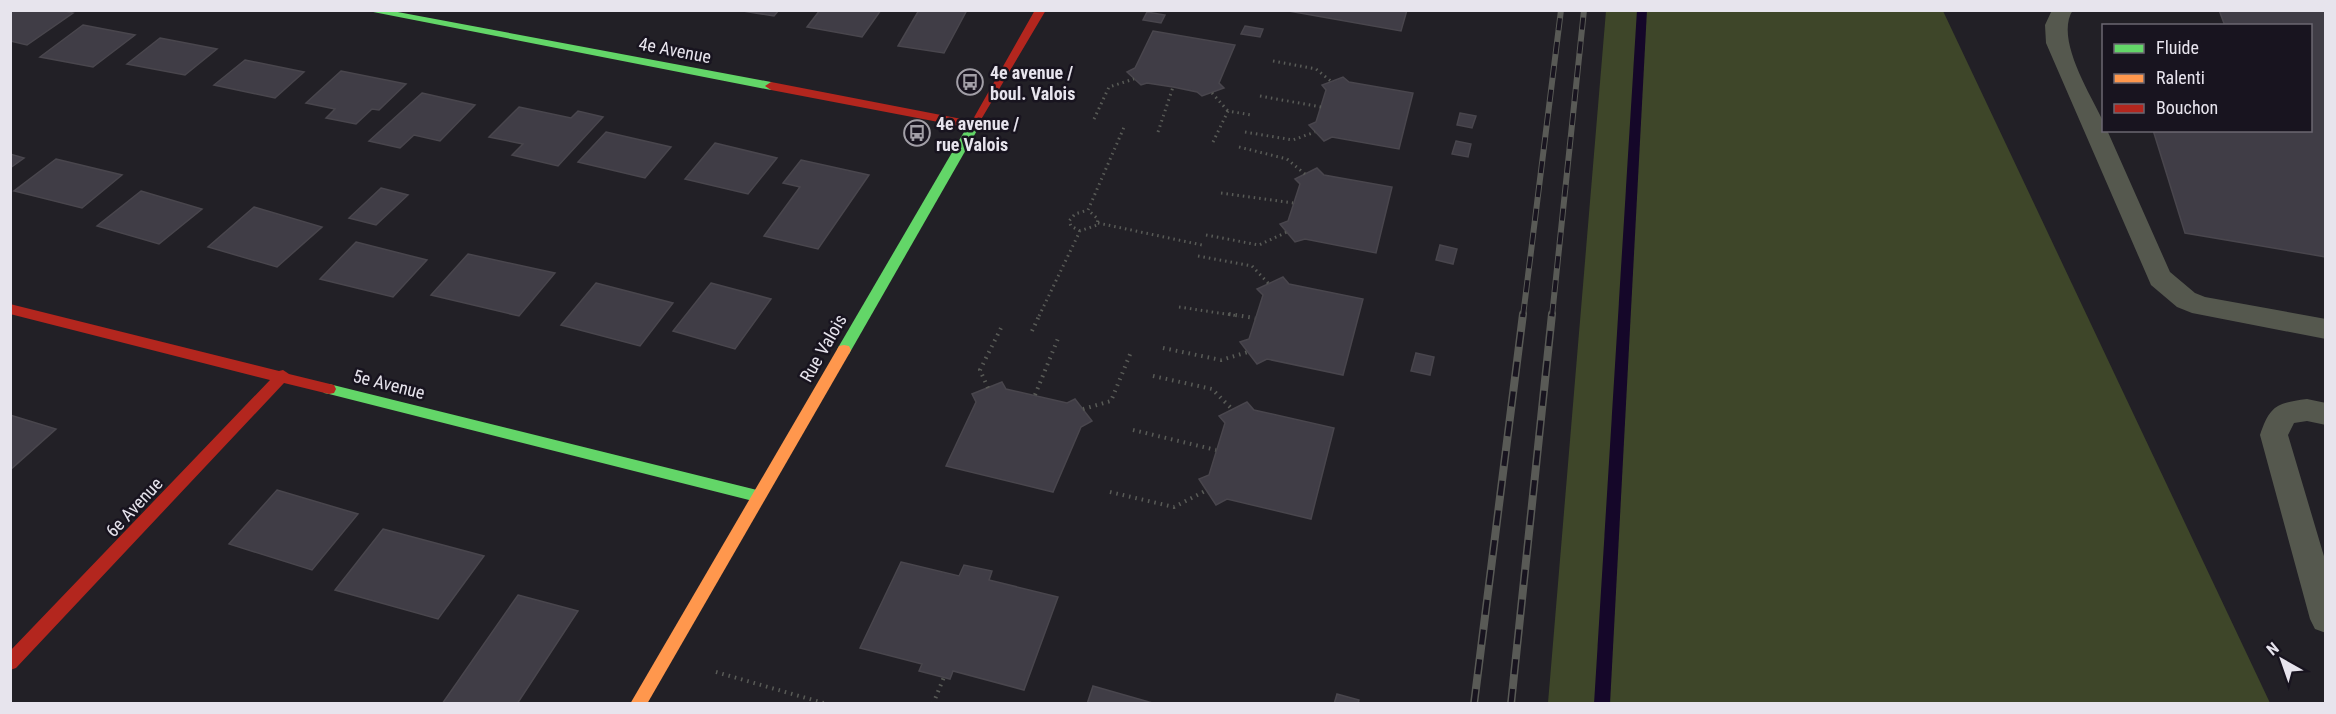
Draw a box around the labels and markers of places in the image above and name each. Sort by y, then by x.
place label: 4e avenue / boul. Valois [990,62,1075,104]
bus stop icon: 4e avenue / boul. Valois [955,67,985,97]
place label: 4e avenue / rue Valois [936,113,1019,155]
bus stop icon: 4e avenue / rue Valois [902,118,932,148]

